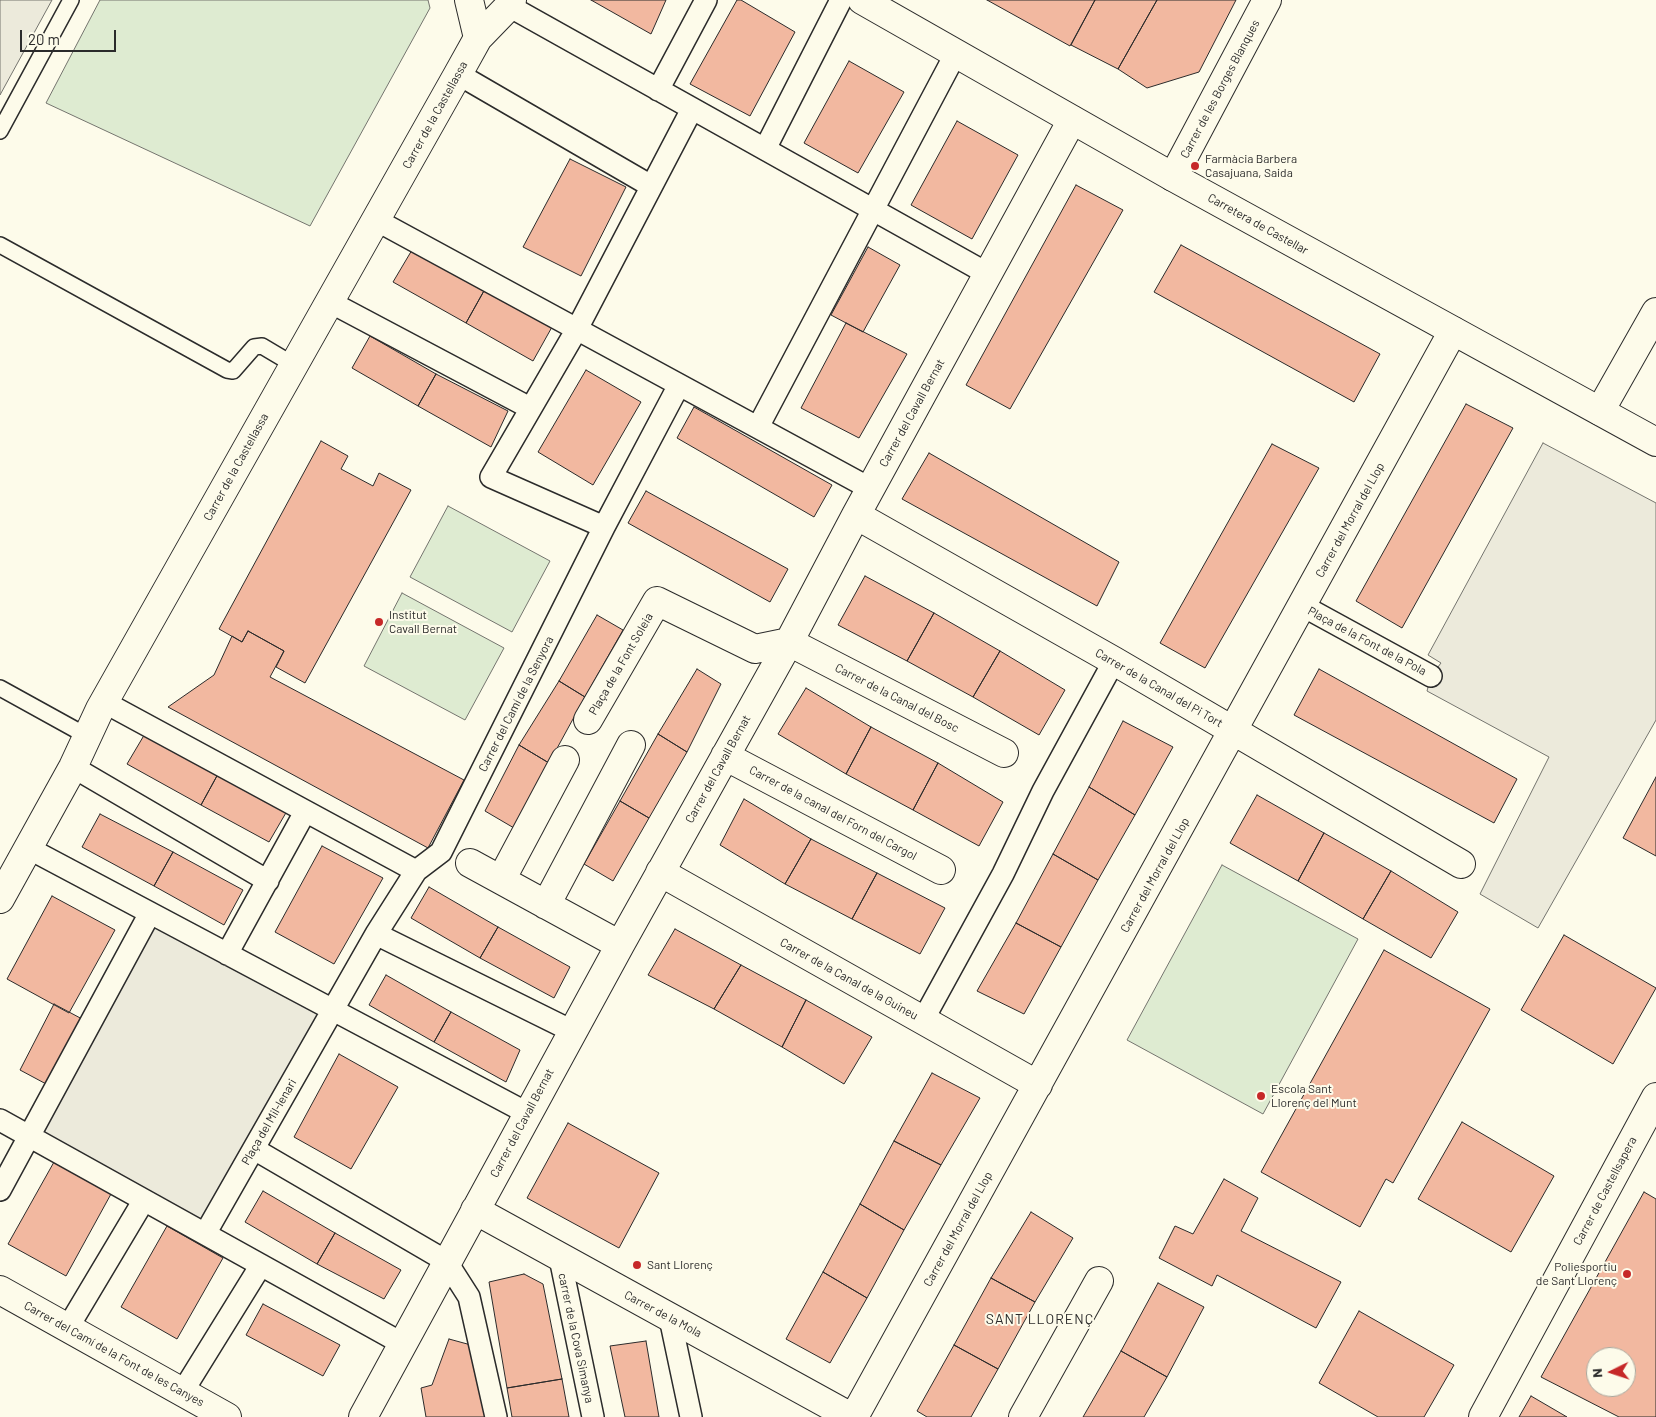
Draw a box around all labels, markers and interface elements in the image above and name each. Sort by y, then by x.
street label: Carrer de les Borges Blanques [1177,17,1263,161]
scale bar [22,20,119,52]
text: 20 m [28,30,60,48]
street label: Carrer de la Castellassa [399,59,471,171]
place label: Farmàcia Barbera Casajuana, Saida [1205,152,1297,180]
marker: Farmàcia Barbera Casajuana, Saida [1189,160,1201,172]
street label: Carretera de Castellar [1205,190,1311,258]
street label: Carrer del Cavall Bernat [876,356,948,470]
street label: Carrer de la Castellassa [200,411,272,523]
street label: Carrer del Morral del Llop [1312,460,1388,580]
street label: Plaça de la Font de la Pola [1305,604,1429,678]
place label: Institut Cavall Bernat [389,608,457,636]
street label: Plaça de la Font Soleia [586,610,656,718]
marker: Institut Cavall Bernat [373,616,385,628]
street label: Carrer del Camí de la Senyora [475,634,557,774]
street label: Carrer de la Canal del Pi Tort [1093,646,1225,730]
street label: Carrer de la Canal del Bosc [833,660,961,736]
street label: Carrer del Cavall Bernat [682,712,754,826]
street label: Carrer de la canal del Forn del Cargol [747,763,919,863]
street label: Carrer del Morral del Llop [1117,815,1193,935]
street label: Carrer de la Canal de la Guineu [777,935,921,1023]
street label: Carrer del Cavall Bernat [487,1066,557,1180]
street label: Plaça del Mil-lenari [238,1076,300,1168]
place label: Escola Sant Llorenç del Munt [1271,1082,1357,1110]
marker: Escola Sant Llorenç del Munt [1255,1090,1267,1102]
street label: Carrer de Castellsapera [1570,1134,1640,1248]
street label: Carrer del Morral del Llop [920,1169,996,1289]
place label: Sant Llorenç [647,1258,713,1272]
marker: Sant Llorenç [631,1259,643,1271]
place label: Poliesportiu de Sant Llorenç [1536,1260,1617,1288]
marker: Poliesportiu de Sant Llorenç [1621,1268,1633,1280]
street label: carrer de la Cova Simanya [555,1272,597,1404]
street label: Carrer de la Mola [622,1287,704,1341]
street label: Carrer del Camí de la Font de les Canyes [21,1298,207,1410]
district label: SANT LLORENÇ [984,1311,1096,1327]
north arrow [1586,1347,1636,1397]
text: N [1588,1368,1605,1378]

